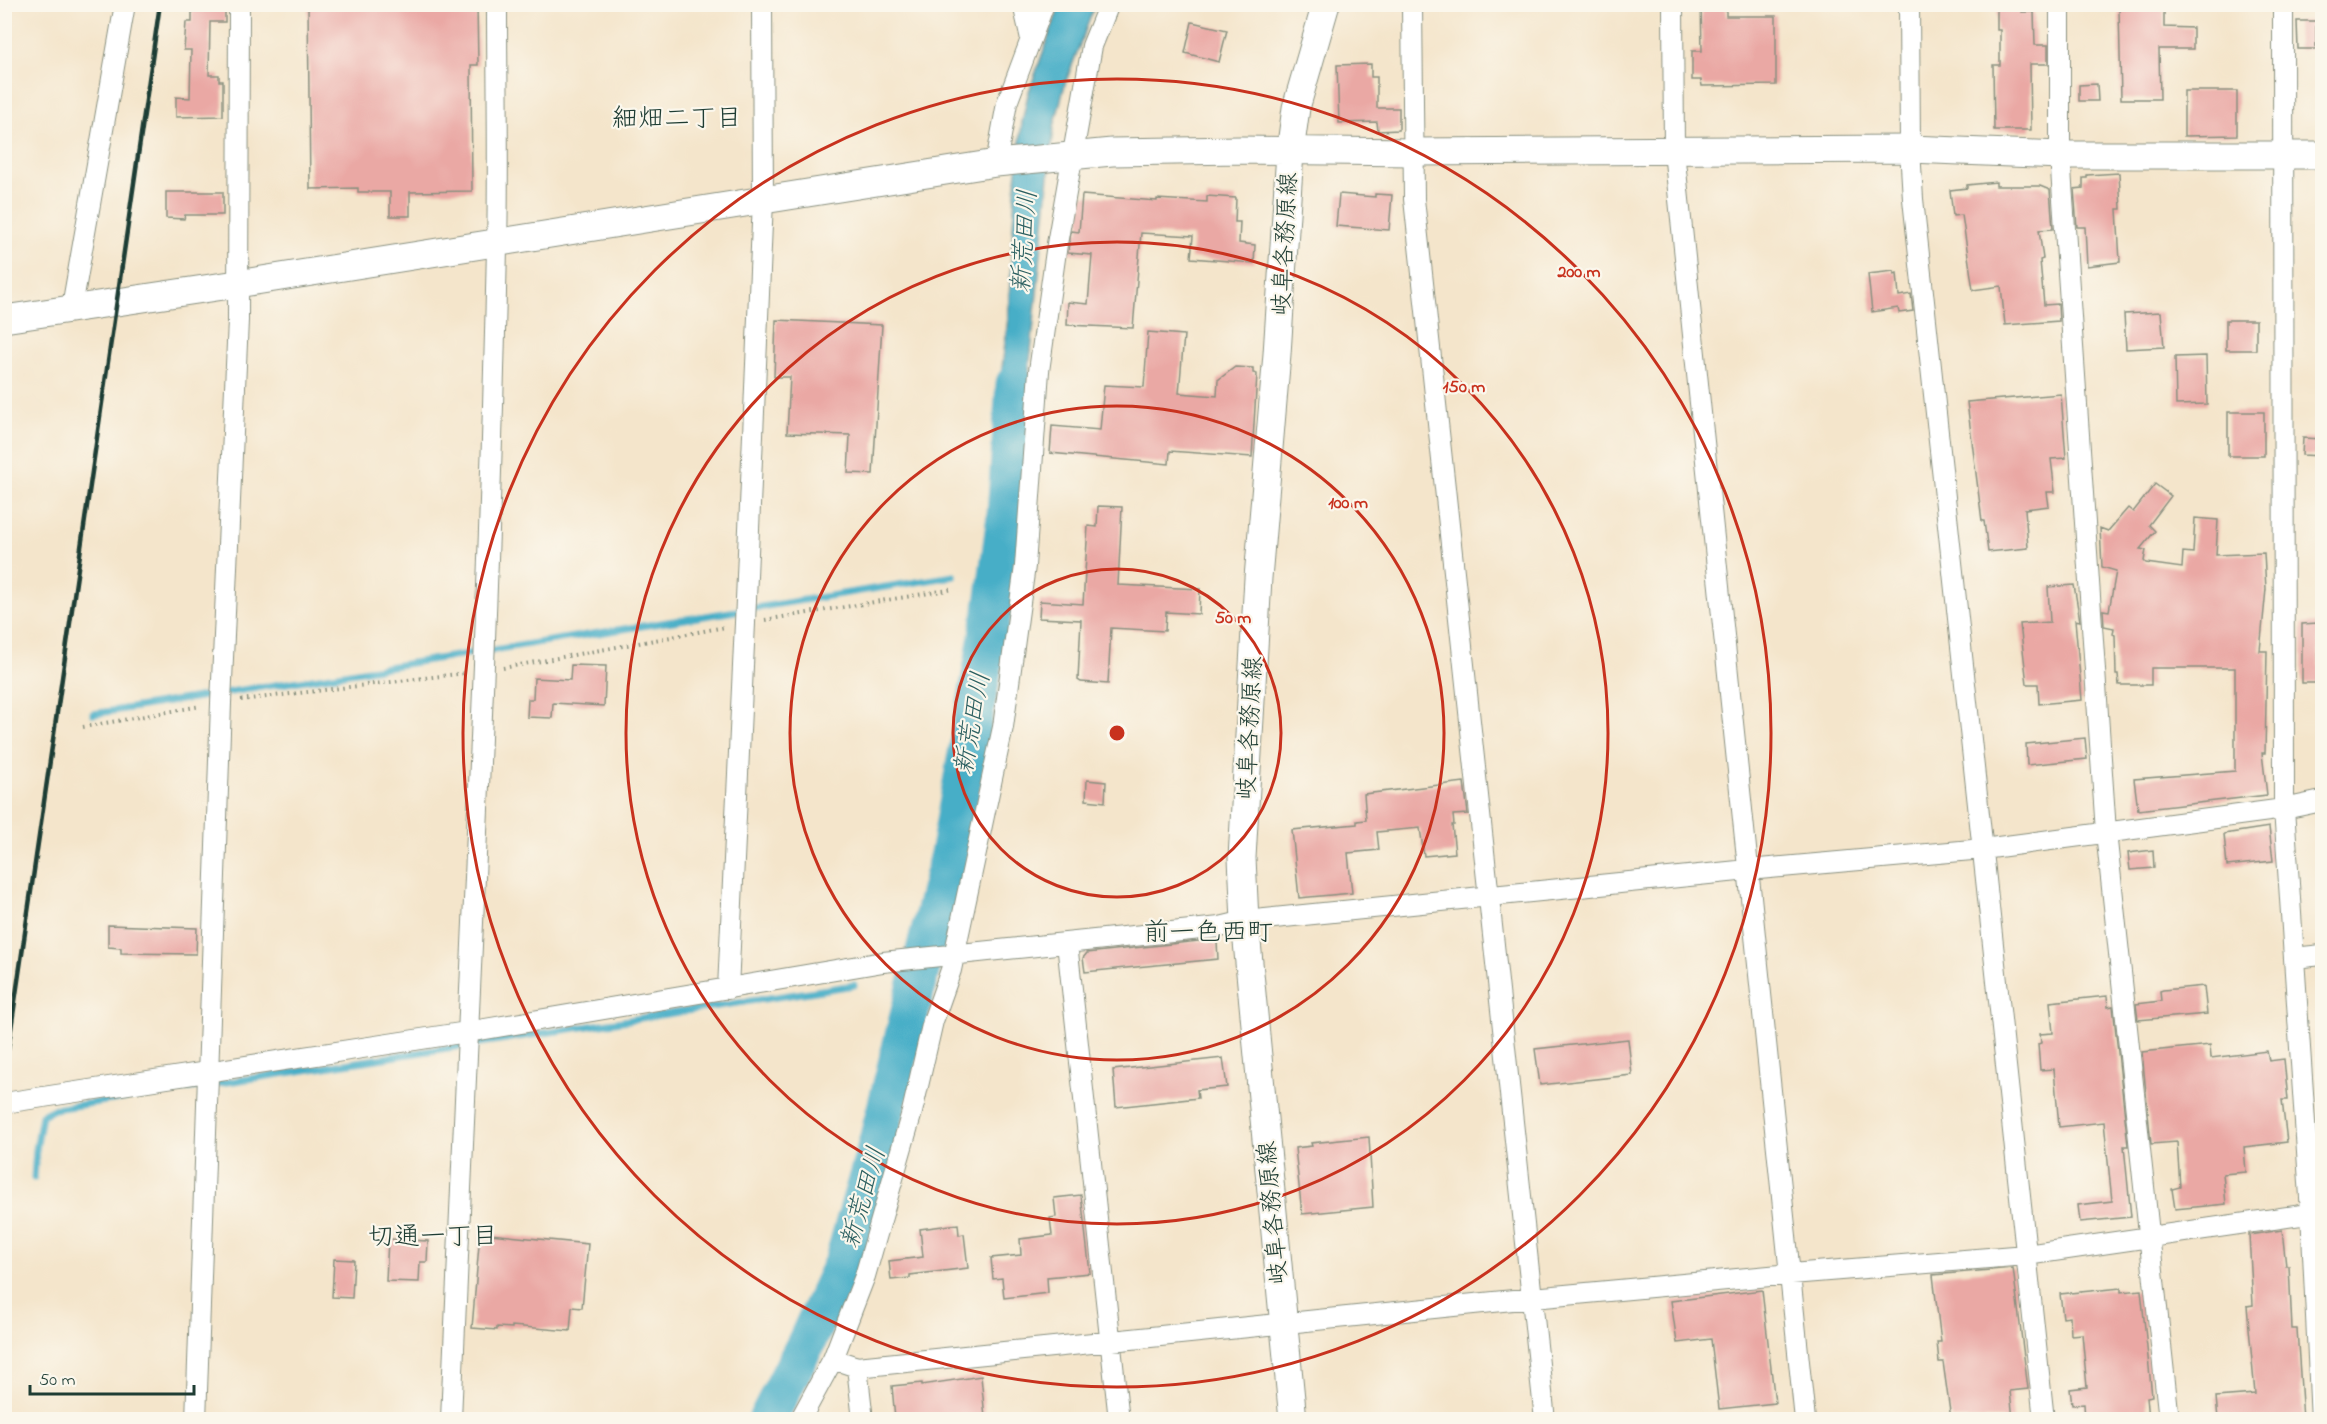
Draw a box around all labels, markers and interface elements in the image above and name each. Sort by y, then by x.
district label: 細畑二丁目 [612,101,742,139]
street label: 岐阜各務原線 [1265,171,1308,317]
water label: 新荒田川 [1003,188,1049,294]
text: 200 m [1557,260,1601,286]
text: 150 m [1443,375,1485,401]
text: 100 m [1328,491,1368,517]
text: 50 m [1215,606,1251,632]
street label: 岐阜各務原線 [1230,655,1273,801]
water label: 新荒田川 [946,669,1002,778]
centre of rings [1107,723,1127,743]
district label: 前一色西町 [1143,915,1273,953]
street label: 岐阜各務原線 [1251,1140,1298,1286]
water label: 新荒田川 [832,1143,897,1253]
district label: 切通一丁目 [368,1219,498,1257]
scale bar [30,1358,194,1396]
text: 50 m [39,1368,76,1394]

